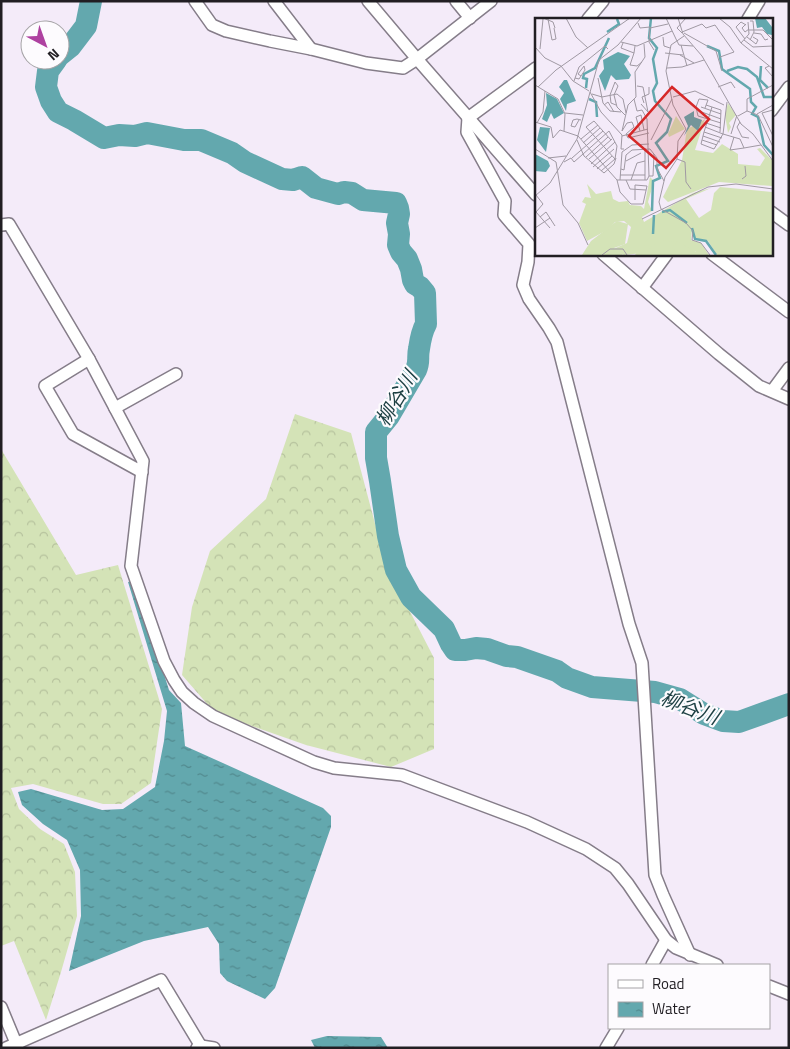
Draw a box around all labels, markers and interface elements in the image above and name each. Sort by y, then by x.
inset map [535,18,772,255]
north arrow [20,20,70,70]
text: N [43,44,64,66]
water label: 柳谷川 [367,363,426,432]
water label: 柳谷川 [656,682,725,733]
legend [608,964,770,1029]
text: Road [652,972,684,995]
text: Water [652,997,691,1020]

